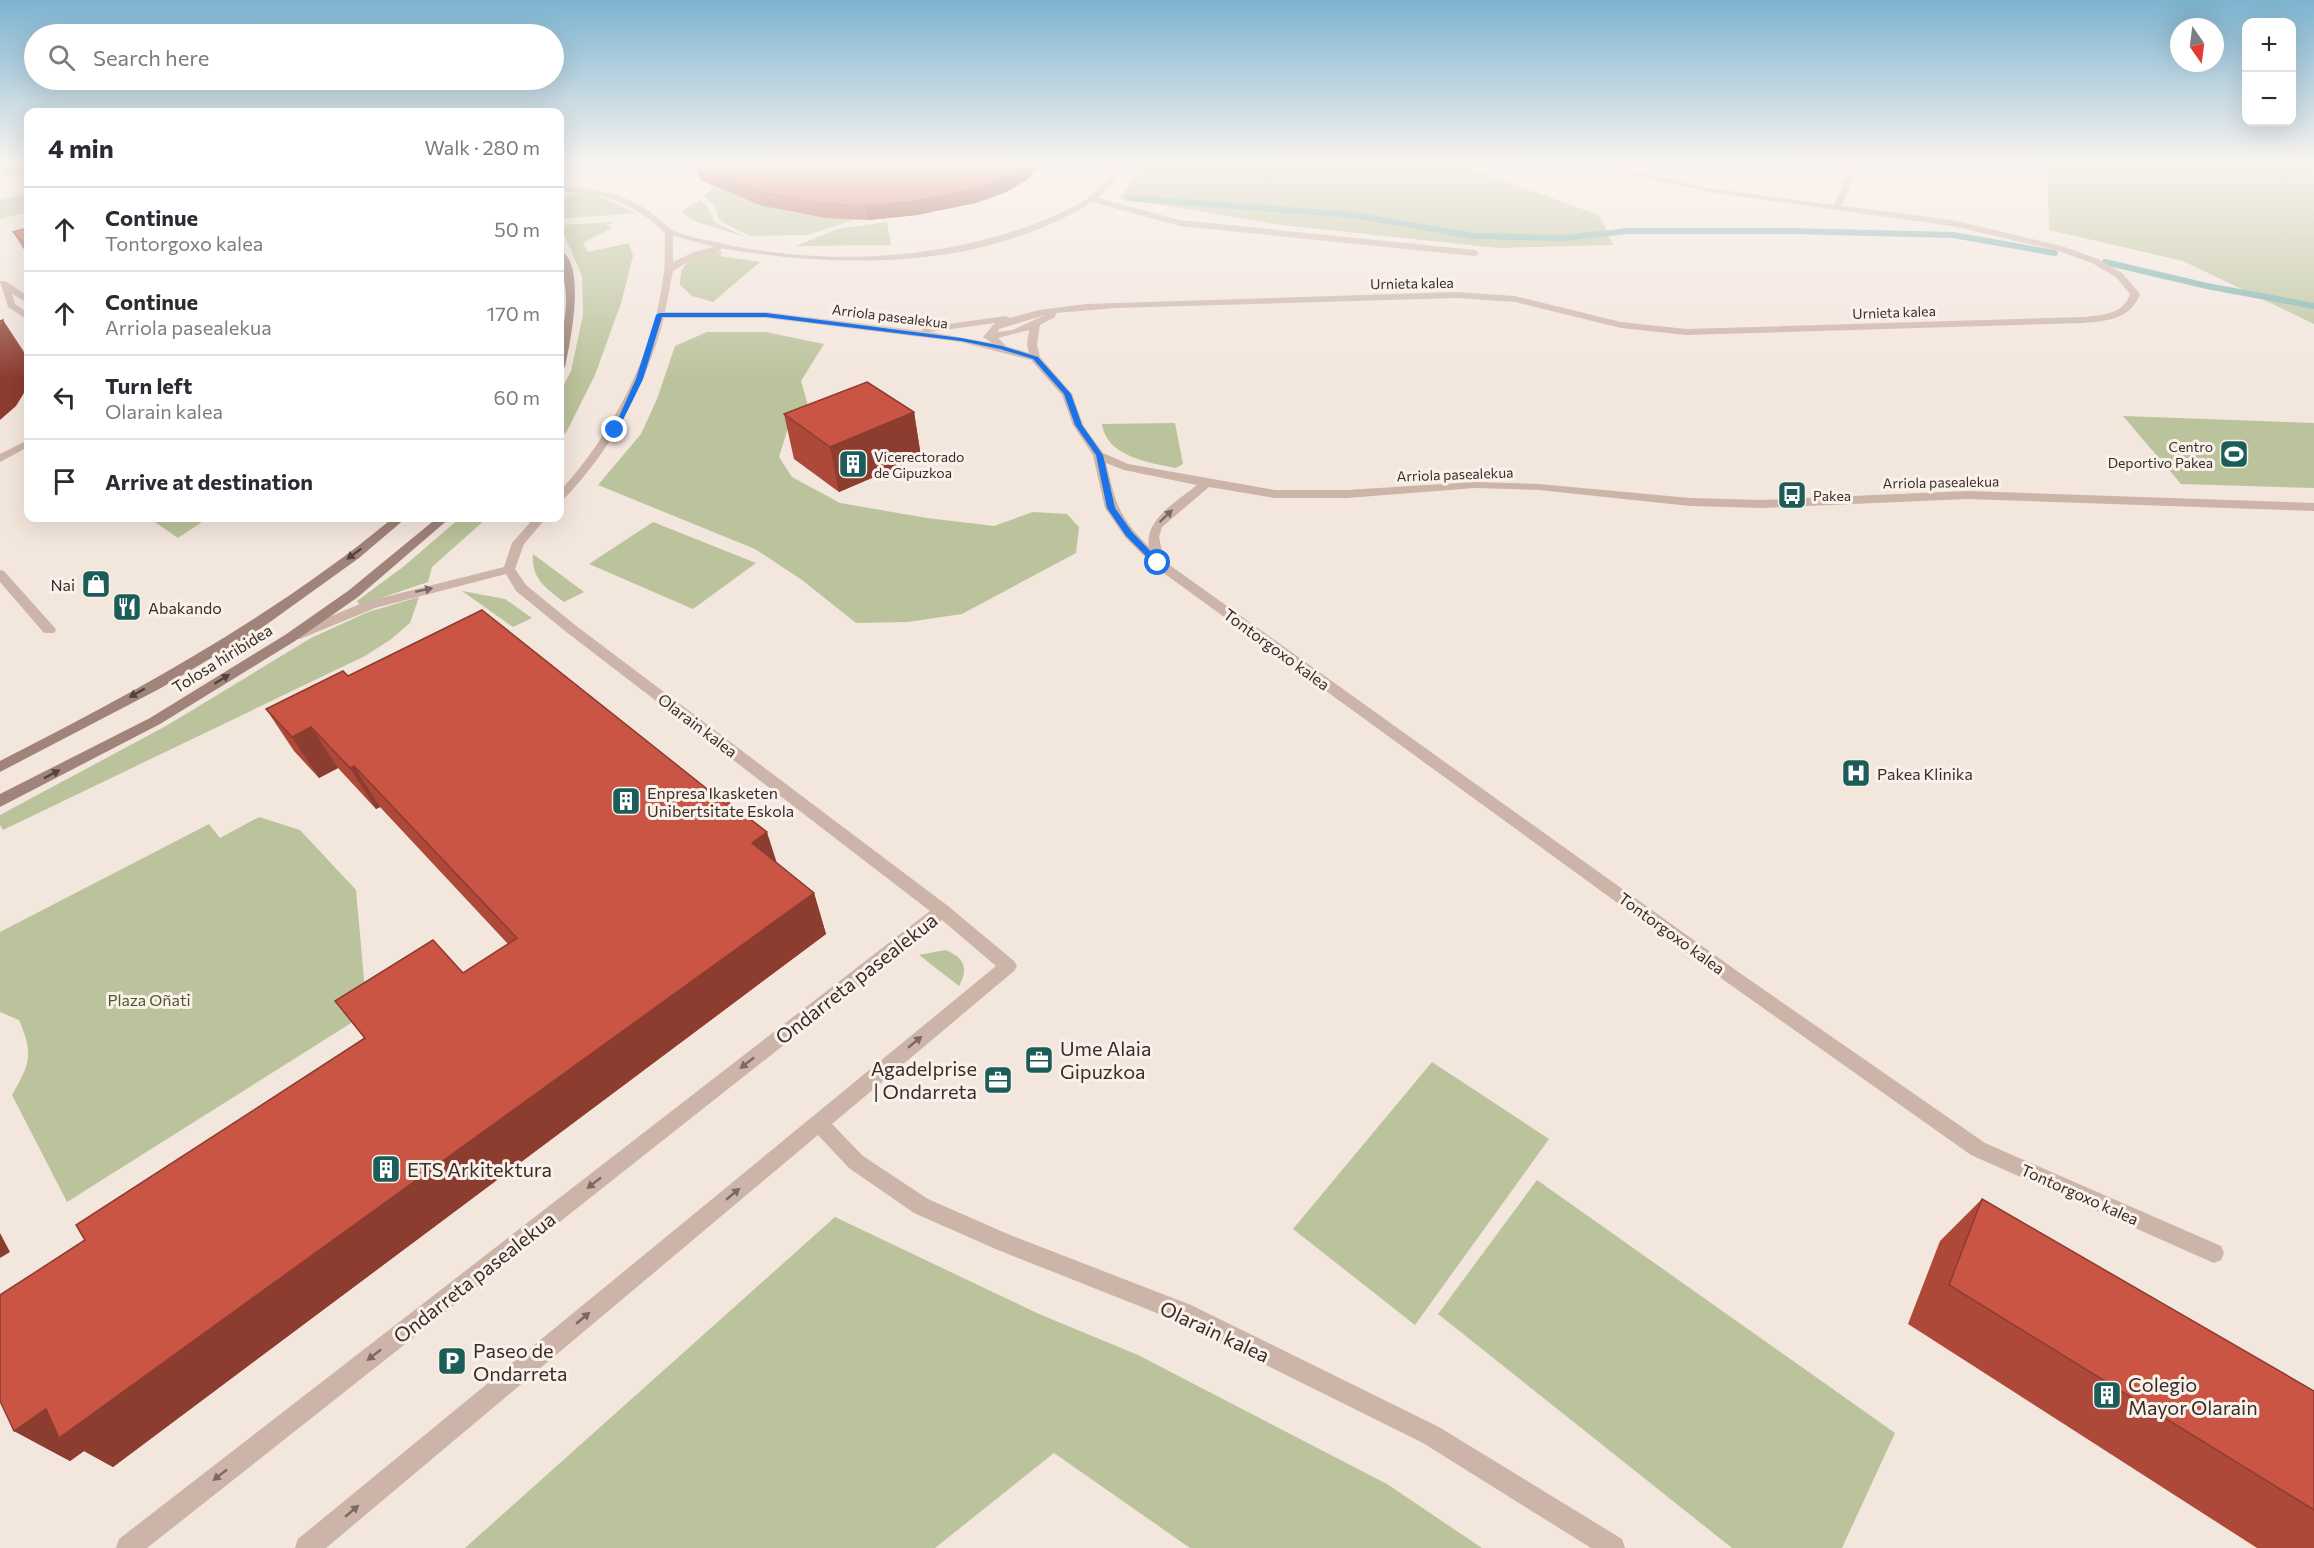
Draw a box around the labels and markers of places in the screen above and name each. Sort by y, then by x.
place label: Centro Deportivo Pakea [2108,438,2213,471]
sports icon: Centro Deportivo Pakea [2218,438,2250,470]
building icon: Vicerectorado de Gipuzkoa [837,448,869,480]
place label: Vicerectorado de Gipuzkoa [874,448,964,481]
bus stop icon: Pakea [1776,479,1808,511]
place label: Pakea [1813,487,1851,504]
shop icon: Nai [80,568,112,600]
place label: Nai [50,575,75,594]
restaurant icon: Abakando [111,591,143,623]
place label: Abakando [148,598,222,617]
hospital icon: Pakea Klinika [1840,757,1872,789]
place label: Pakea Klinika [1877,764,1973,783]
place label: Enpresa Ikasketen Unibertsitate Eskola [647,783,794,820]
building icon: Enpresa Ikasketen Unibertsitate Eskola [610,785,642,817]
place label: Ume Alaia Gipuzkoa [1060,1036,1151,1083]
office icon: Ume Alaia Gipuzkoa [1023,1044,1055,1076]
place label: Agadelprise | Ondarreta [871,1056,977,1103]
office icon: Agadelprise | Ondarreta [982,1064,1014,1096]
building icon: ETS Arkitektura [370,1153,402,1185]
place label: ETS Arkitektura [407,1157,552,1181]
place label: Paseo de Ondarreta [473,1338,568,1385]
parking icon: Paseo de Ondarreta [436,1345,468,1377]
place label: Colegio Mayor Olarain [2128,1372,2258,1419]
building icon: Colegio Mayor Olarain [2091,1379,2123,1411]

